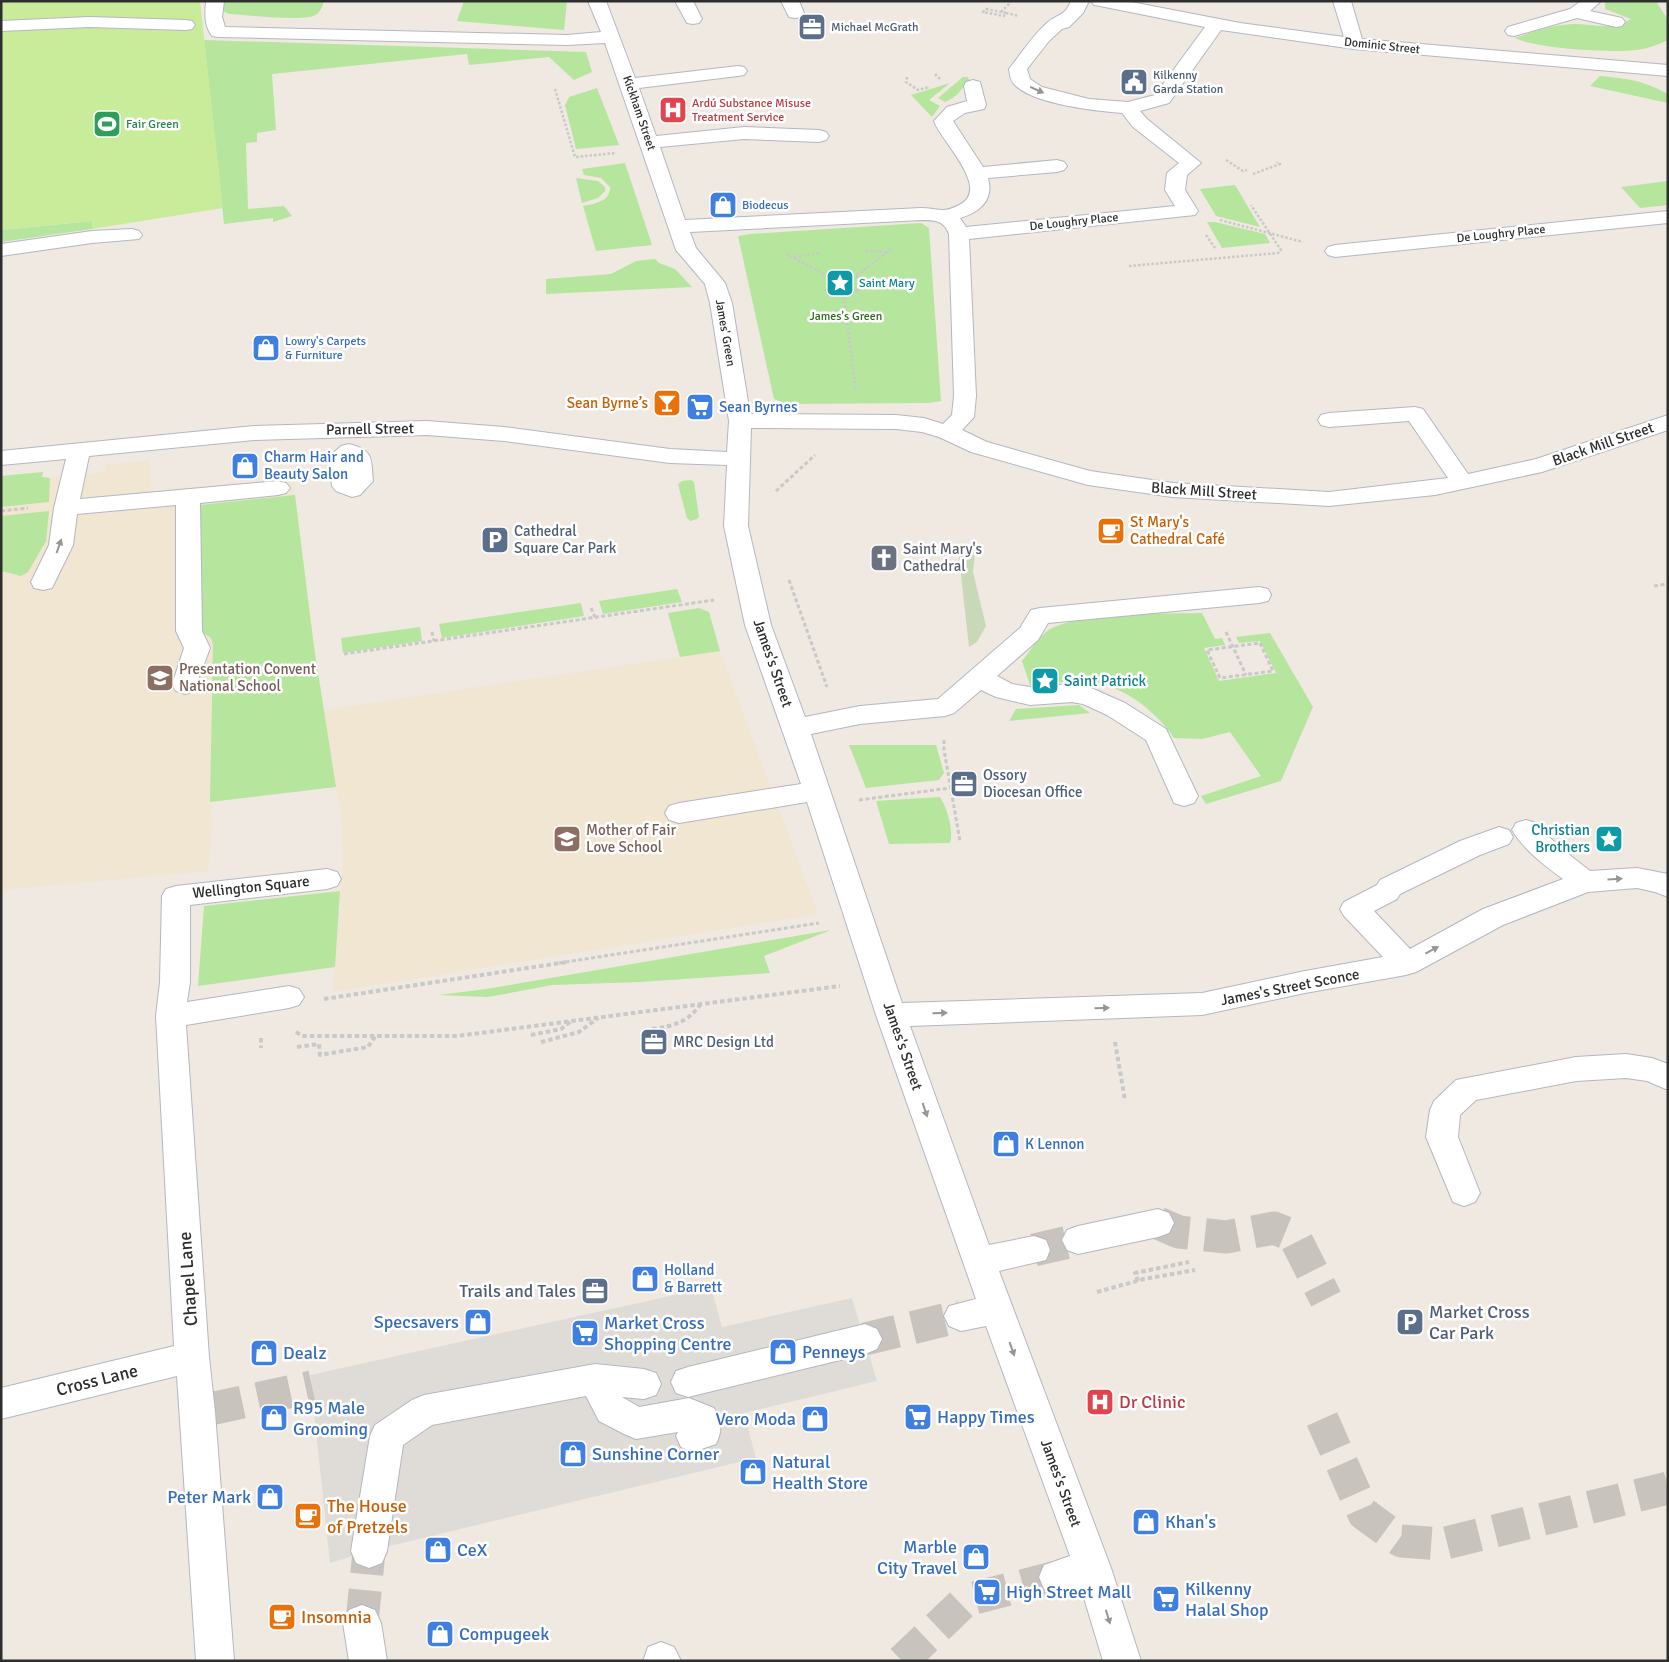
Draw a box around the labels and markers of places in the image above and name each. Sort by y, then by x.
office icon: Michael McGrath [797,12,827,42]
place label: Michael McGrath [831,20,918,35]
public building icon: Kilkenny Garda Station [1119,67,1149,97]
place label: Kilkenny Garda Station [1153,68,1223,97]
hospital icon: Ardú Substance Misuse Treatment Service [658,95,688,125]
place label: Ardú Substance Misuse Treatment Service [692,96,811,125]
sports icon: Fair Green [92,109,122,139]
place label: Fair Green [126,117,179,132]
shop icon: Biodecus [708,190,738,220]
place label: Biodecus [742,198,789,213]
place icon: Saint Mary [825,268,855,298]
place label: Saint Mary [859,276,915,291]
shop icon: Lowry's Carpets & Furniture [251,333,281,363]
place label: Lowry's Carpets & Furniture [285,334,366,363]
bar icon: Sean Byrne’s [652,388,682,418]
supermarket icon: Sean Byrnes [685,392,715,422]
place label: Sean Byrne’s [567,394,648,412]
place label: Sean Byrnes [719,398,798,416]
place label: Charm Hair and Beauty Salon [264,448,364,483]
shop icon: Charm Hair and Beauty Salon [230,451,260,481]
place label: St Mary's Cathedral Café [1130,513,1225,548]
cafe icon: St Mary's Cathedral Café [1096,516,1126,546]
place label: Cathedral Square Car Park [514,522,617,557]
parking icon: Cathedral Square Car Park [480,525,510,555]
place label: Saint Mary's Cathedral [903,540,982,575]
church icon: Saint Mary's Cathedral [869,543,899,573]
place label: Presentation Convent National School [179,660,316,695]
school or university icon: Presentation Convent National School [145,663,175,693]
place icon: Saint Patrick [1030,666,1060,696]
place label: Saint Patrick [1064,672,1147,690]
place label: Ossory Diocesan Office [983,766,1082,801]
office icon: Ossory Diocesan Office [949,769,979,799]
place label: Mother of Fair Love School [586,821,677,856]
place label: Christian Brothers [1531,821,1590,856]
school or university icon: Mother of Fair Love School [552,824,582,854]
place icon: Christian Brothers [1594,824,1624,854]
office icon: MRC Design Ltd [639,1027,669,1057]
place label: MRC Design Ltd [673,1033,774,1051]
shop icon: K Lennon [991,1129,1021,1159]
place label: K Lennon [1025,1135,1085,1153]
place label: Holland & Barrett [664,1261,722,1296]
shop icon: Holland & Barrett [630,1264,660,1294]
office icon: Trails and Tales [580,1276,610,1306]
place label: Trails and Tales [459,1280,576,1302]
place label: Market Cross Car Park [1429,1301,1530,1344]
shop icon: Specsavers [463,1307,493,1337]
parking icon: Market Cross Car Park [1395,1307,1425,1337]
place label: Specsavers [374,1311,459,1333]
place label: Market Cross Shopping Centre [604,1312,732,1355]
supermarket icon: Market Cross Shopping Centre [570,1318,600,1348]
shop icon: Penneys [768,1337,798,1367]
shop icon: Dealz [249,1338,279,1368]
place label: Penneys [802,1341,866,1363]
place label: Dealz [283,1342,326,1364]
hospital icon: Dr Clinic [1085,1387,1115,1417]
place label: Dr Clinic [1119,1391,1185,1413]
place label: R95 Male Grooming [293,1397,368,1440]
supermarket icon: Happy Times [903,1402,933,1432]
shop icon: R95 Male Grooming [259,1403,289,1433]
shop icon: Vero Moda [800,1404,830,1434]
place label: Happy Times [937,1406,1035,1428]
place label: Vero Moda [715,1408,796,1430]
shop icon: Sunshine Corner [558,1439,588,1469]
place label: Sunshine Corner [592,1443,720,1465]
place label: Natural Health Store [772,1451,868,1494]
shop icon: Natural Health Store [738,1457,768,1487]
shop icon: Peter Mark [255,1482,285,1512]
place label: Peter Mark [167,1486,251,1508]
place label: The House of Pretzels [327,1495,408,1538]
cafe icon: The House of Pretzels [293,1501,323,1531]
shop icon: Khan's [1131,1507,1161,1537]
place label: Khan's [1165,1511,1216,1533]
shop icon: CeX [423,1535,453,1565]
place label: Marble City Travel [877,1536,957,1579]
place label: CeX [457,1539,488,1561]
shop icon: Marble City Travel [961,1542,991,1572]
supermarket icon: High Street Mall [972,1577,1002,1607]
place label: Kilkenny Halal Shop [1185,1578,1269,1621]
place label: High Street Mall [1006,1581,1131,1603]
supermarket icon: Kilkenny Halal Shop [1151,1584,1181,1614]
cafe icon: Insomnia [267,1602,297,1632]
place label: Insomnia [301,1606,372,1628]
shop icon: Compugeek [425,1619,455,1649]
place label: Compugeek [459,1623,549,1645]

